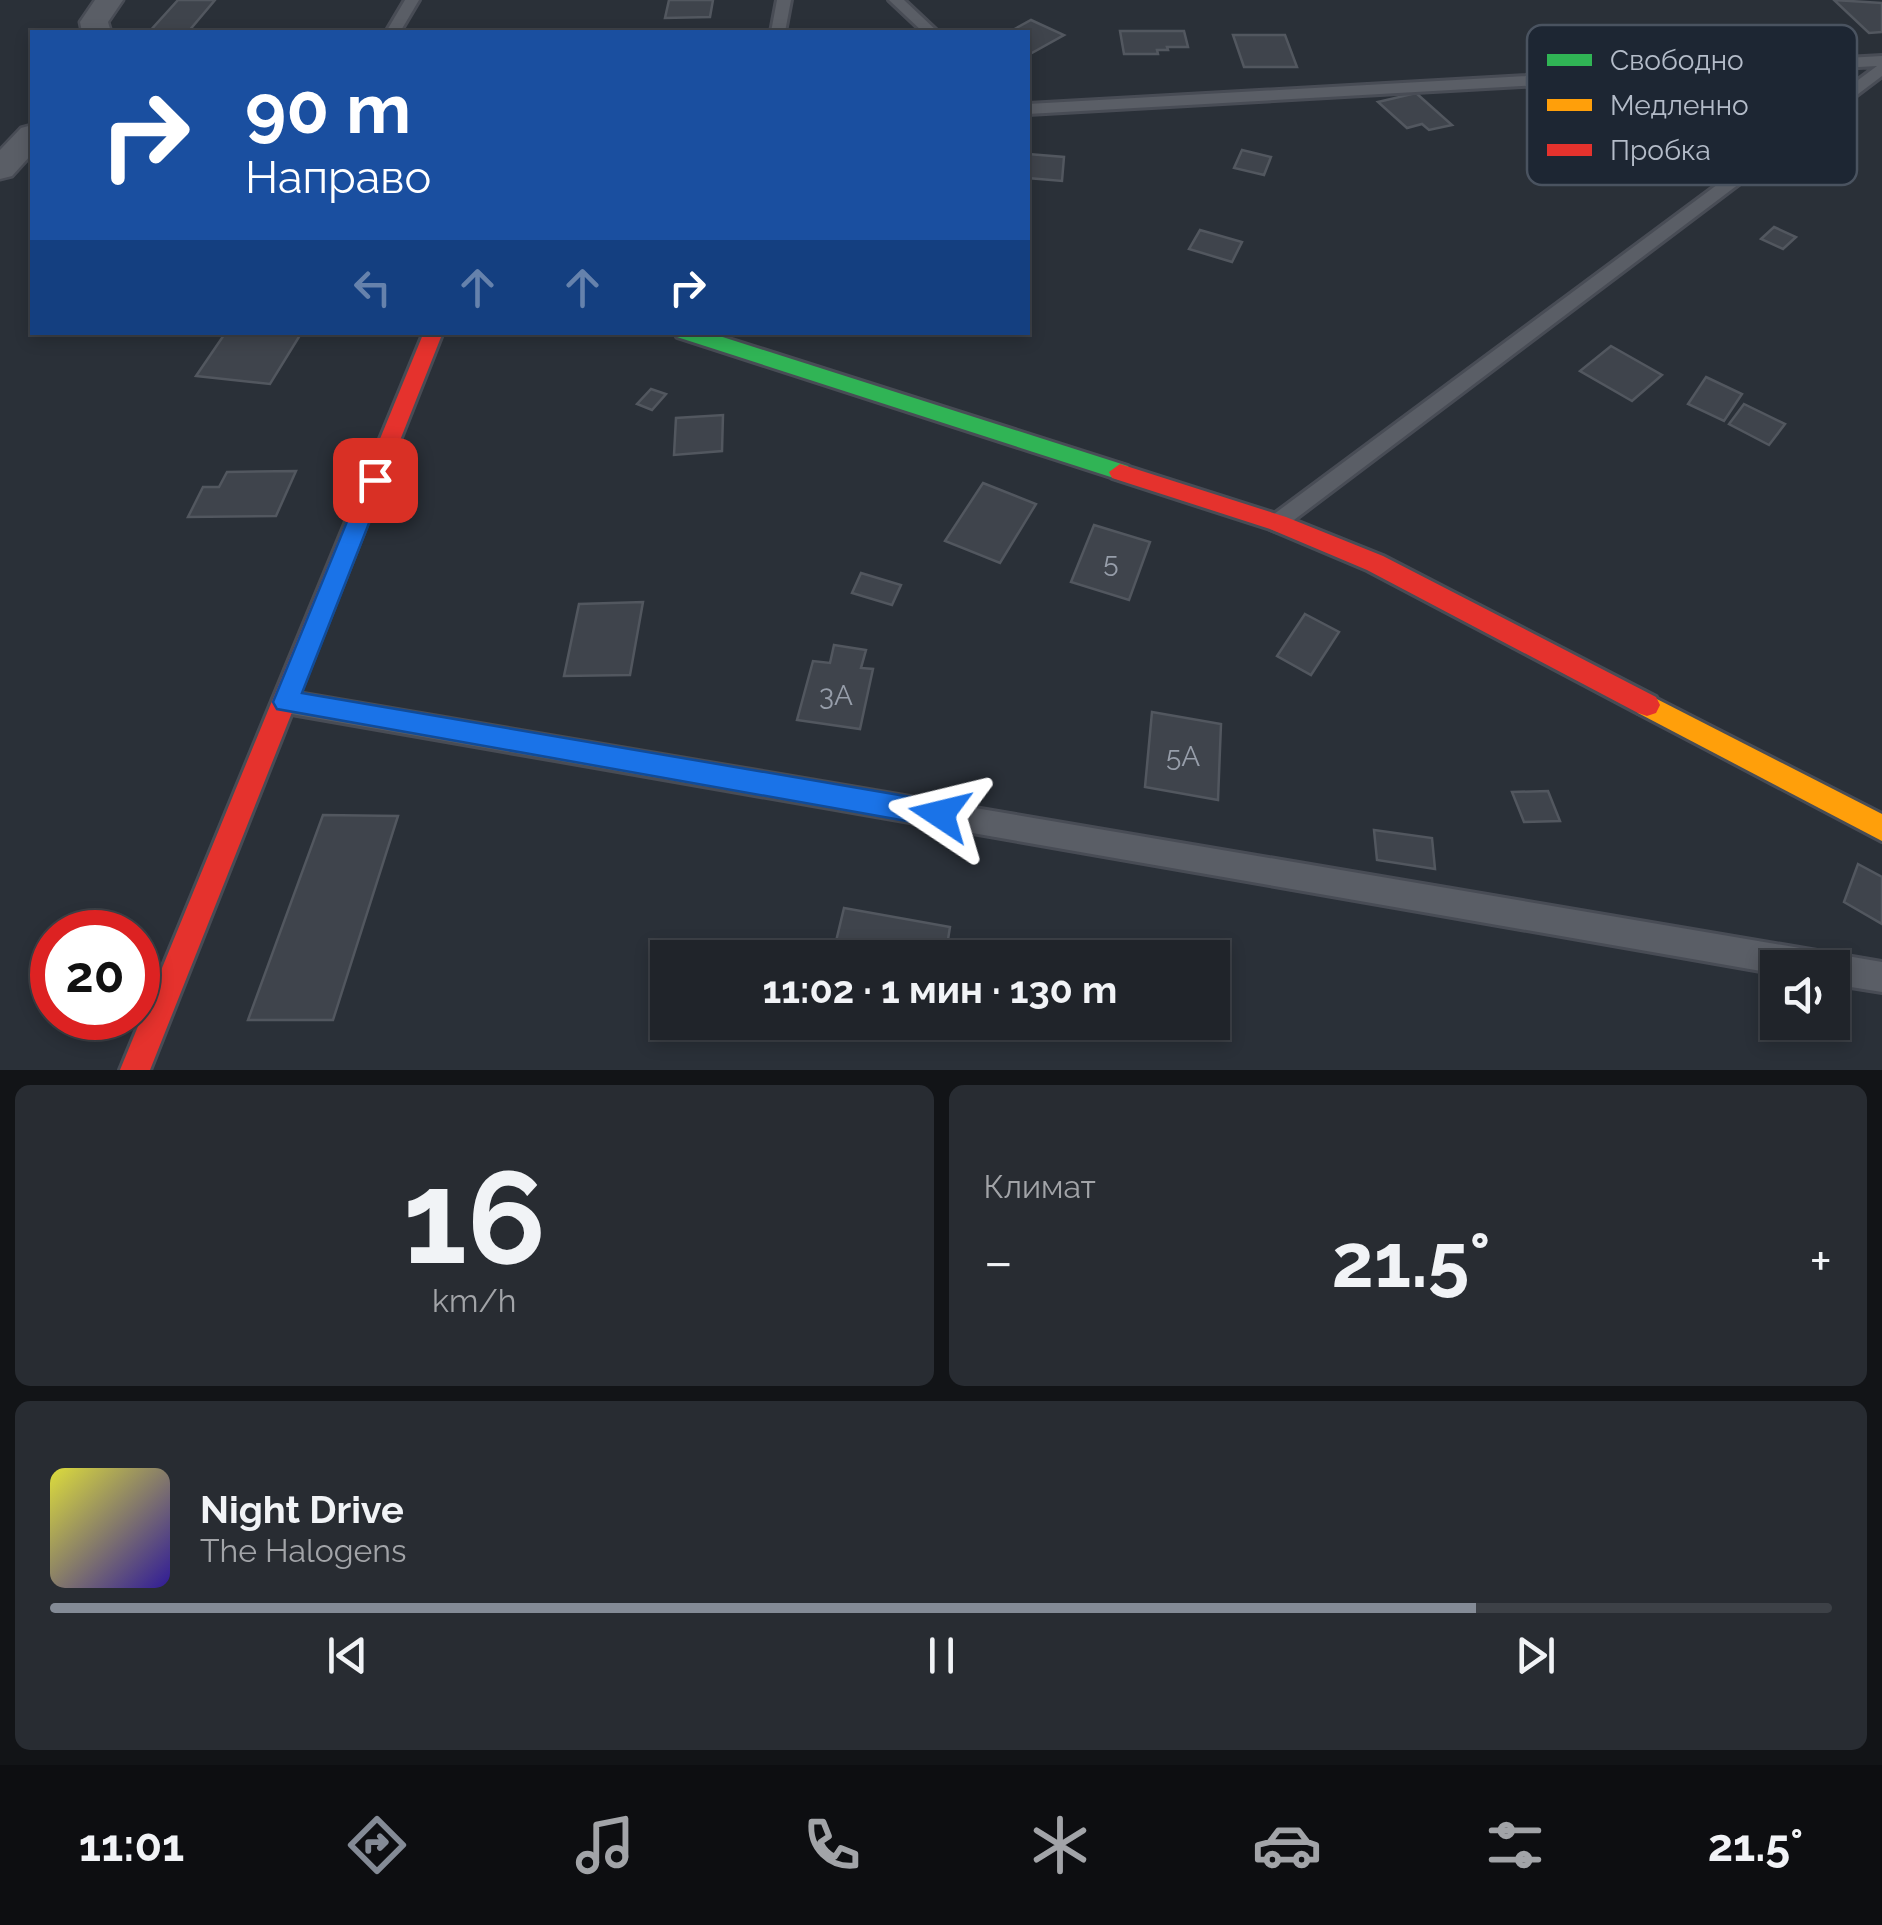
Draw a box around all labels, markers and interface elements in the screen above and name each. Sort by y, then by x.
legend [1527,25,1857,185]
text: Свободно [1610,44,1744,77]
text: 90 m [245,67,411,149]
icon: right [80,70,210,200]
text: Медленно [1610,89,1749,122]
text: Пробка [1610,134,1711,167]
text: Направо [245,151,431,204]
icon: left [345,260,400,315]
icon: ahead [450,260,505,315]
icon: ahead [555,260,610,315]
icon: right [660,260,715,315]
pin [333,438,418,523]
icon: arrive [348,453,403,508]
house number: 5 [1103,546,1119,579]
house number: 3А [819,679,853,712]
house number: 5А [1166,740,1200,773]
position arrow [888,762,992,866]
speed limit sign: 20 [30,910,160,1040]
map controls [1760,950,1850,1040]
button: sound [1760,950,1850,1040]
text: 11:02 · 1 мин · 130 m [763,967,1117,1012]
text: 16 [403,1141,546,1293]
text: Климат [984,1168,1096,1205]
text: 21.5° [1332,1216,1491,1305]
text: − [984,1229,1013,1294]
text: + [1809,1229,1832,1294]
text: km/h [432,1282,516,1319]
text: Night Drive [200,1487,404,1532]
text: The Halogens [200,1532,406,1569]
icon: previous [320,1628,375,1683]
icon: pause [914,1628,969,1683]
icon: next [1508,1628,1563,1683]
icon: directions [342,1810,412,1880]
icon: music [570,1810,640,1880]
icon: phone [797,1810,867,1880]
icon: climate [1025,1810,1095,1880]
icon: car [1252,1810,1322,1880]
icon: filters [1480,1810,1550,1880]
text: 11:01 [79,1819,184,1872]
text: 21.5° [1708,1819,1803,1872]

